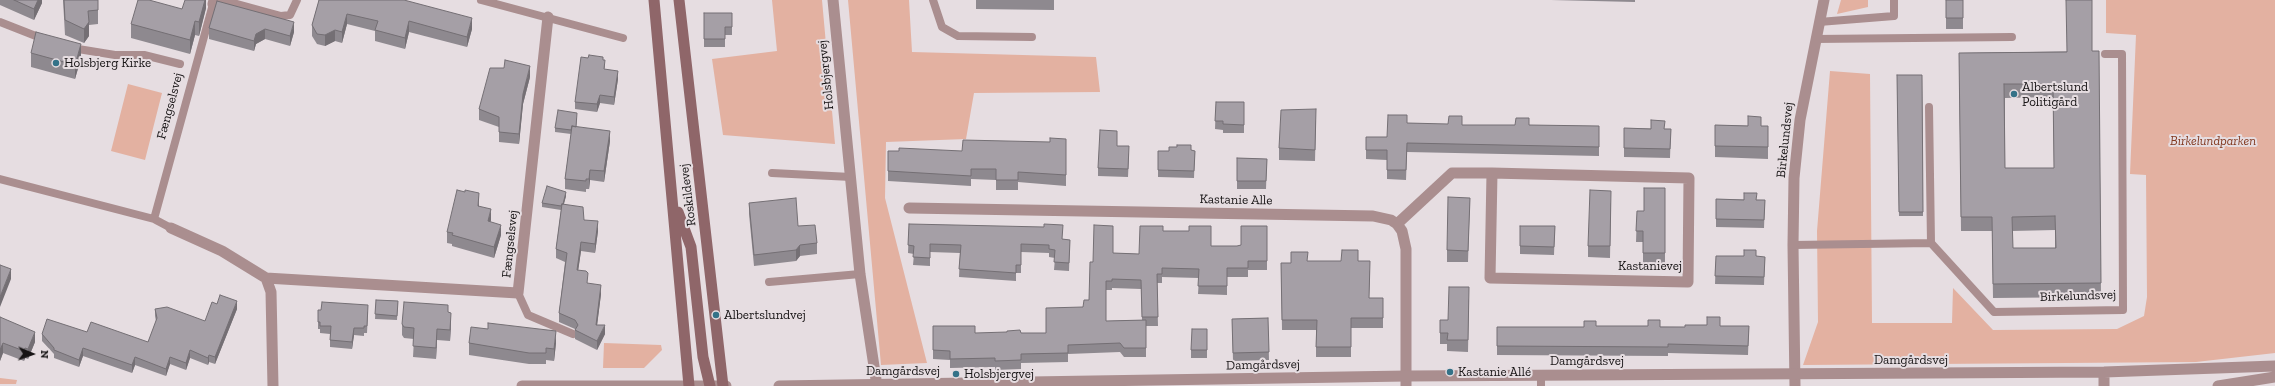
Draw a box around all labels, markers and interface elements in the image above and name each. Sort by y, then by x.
street label: Holsbjergvej [815,39,837,111]
place label: Holsbjerg Kirke [64,55,151,71]
marker: Holsbjerg Kirke [51,58,61,68]
street label: Fængselsvej [154,71,186,141]
place label: Albertslund Politigård [2022,79,2088,110]
marker: Albertslund Politigård [2009,89,2019,99]
street label: Birkelundsvej [1773,101,1797,179]
park label: Birkelundparken [2170,133,2256,149]
street label: Roskildevej [676,163,700,227]
street label: Kastanie Alle [1199,192,1273,208]
street label: Fængselsvej [499,209,521,279]
street label: Kastanievej [1618,258,1682,274]
street label: Birkelundsvej [2040,287,2116,305]
place label: Albertslundvej [724,307,806,323]
marker: Albertslundvej [711,310,721,320]
north arrow [12,334,52,374]
text: N [38,350,51,359]
street label: Damgårdsvej [1874,352,1948,368]
street label: Damgårdsvej [1550,353,1624,369]
street label: Damgårdsvej [1226,357,1300,373]
street label: Damgårdsvej [866,363,940,379]
place label: Kastanie Allé [1458,364,1531,380]
place label: Holsbjergvej [964,366,1034,382]
marker: Kastanie Allé [1445,367,1455,377]
marker: Holsbjergvej [951,369,961,379]

